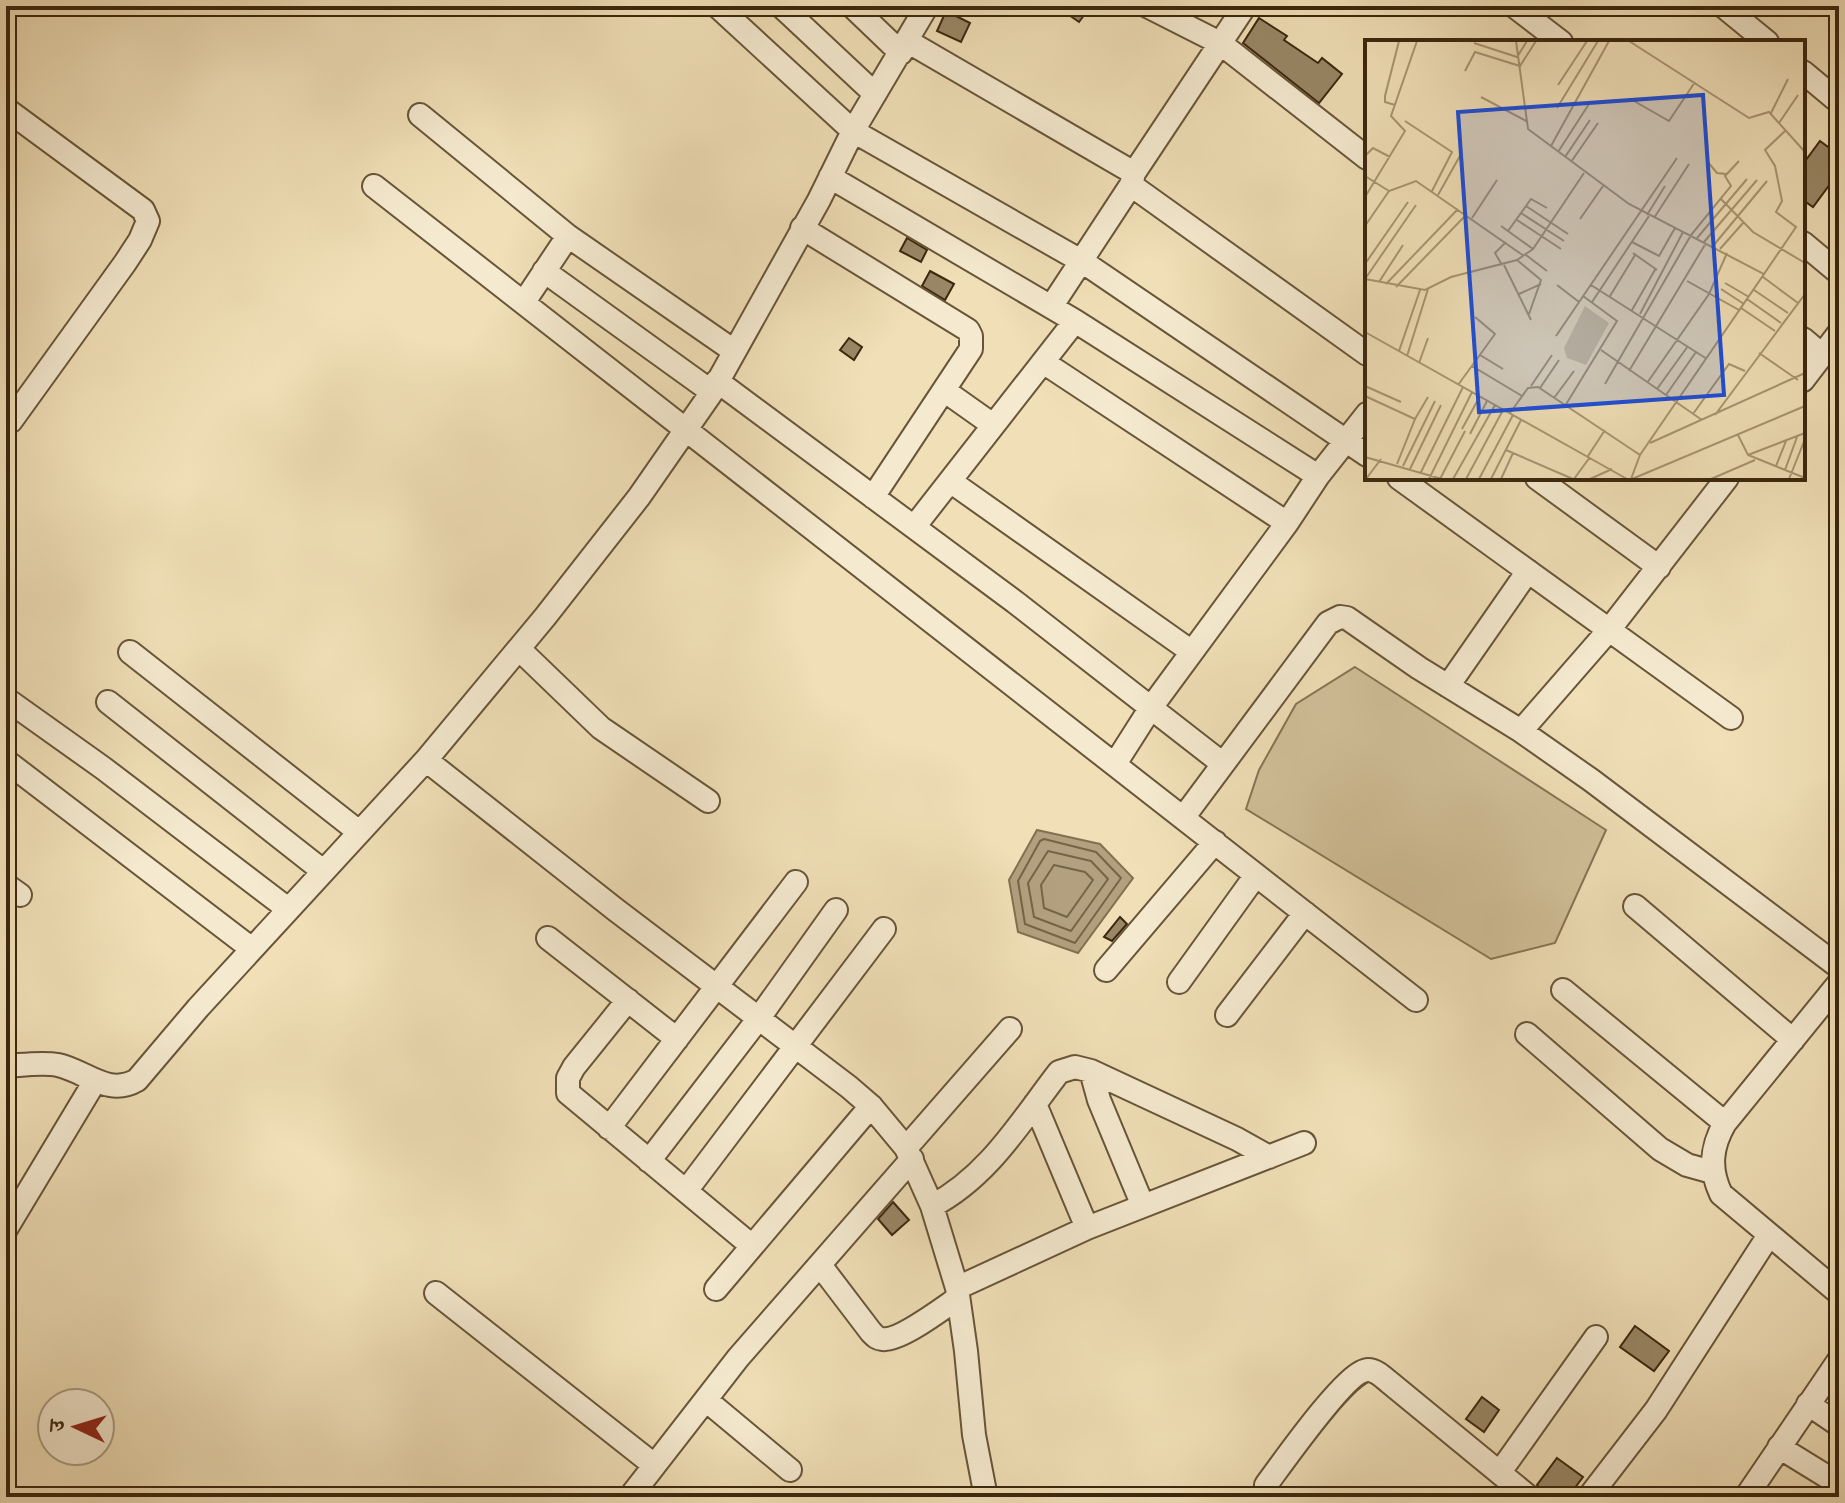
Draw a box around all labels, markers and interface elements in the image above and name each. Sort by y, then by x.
inset map [1365,40,1805,480]
north arrow [36,1387,116,1467]
text: उ [44,1417,71,1434]

